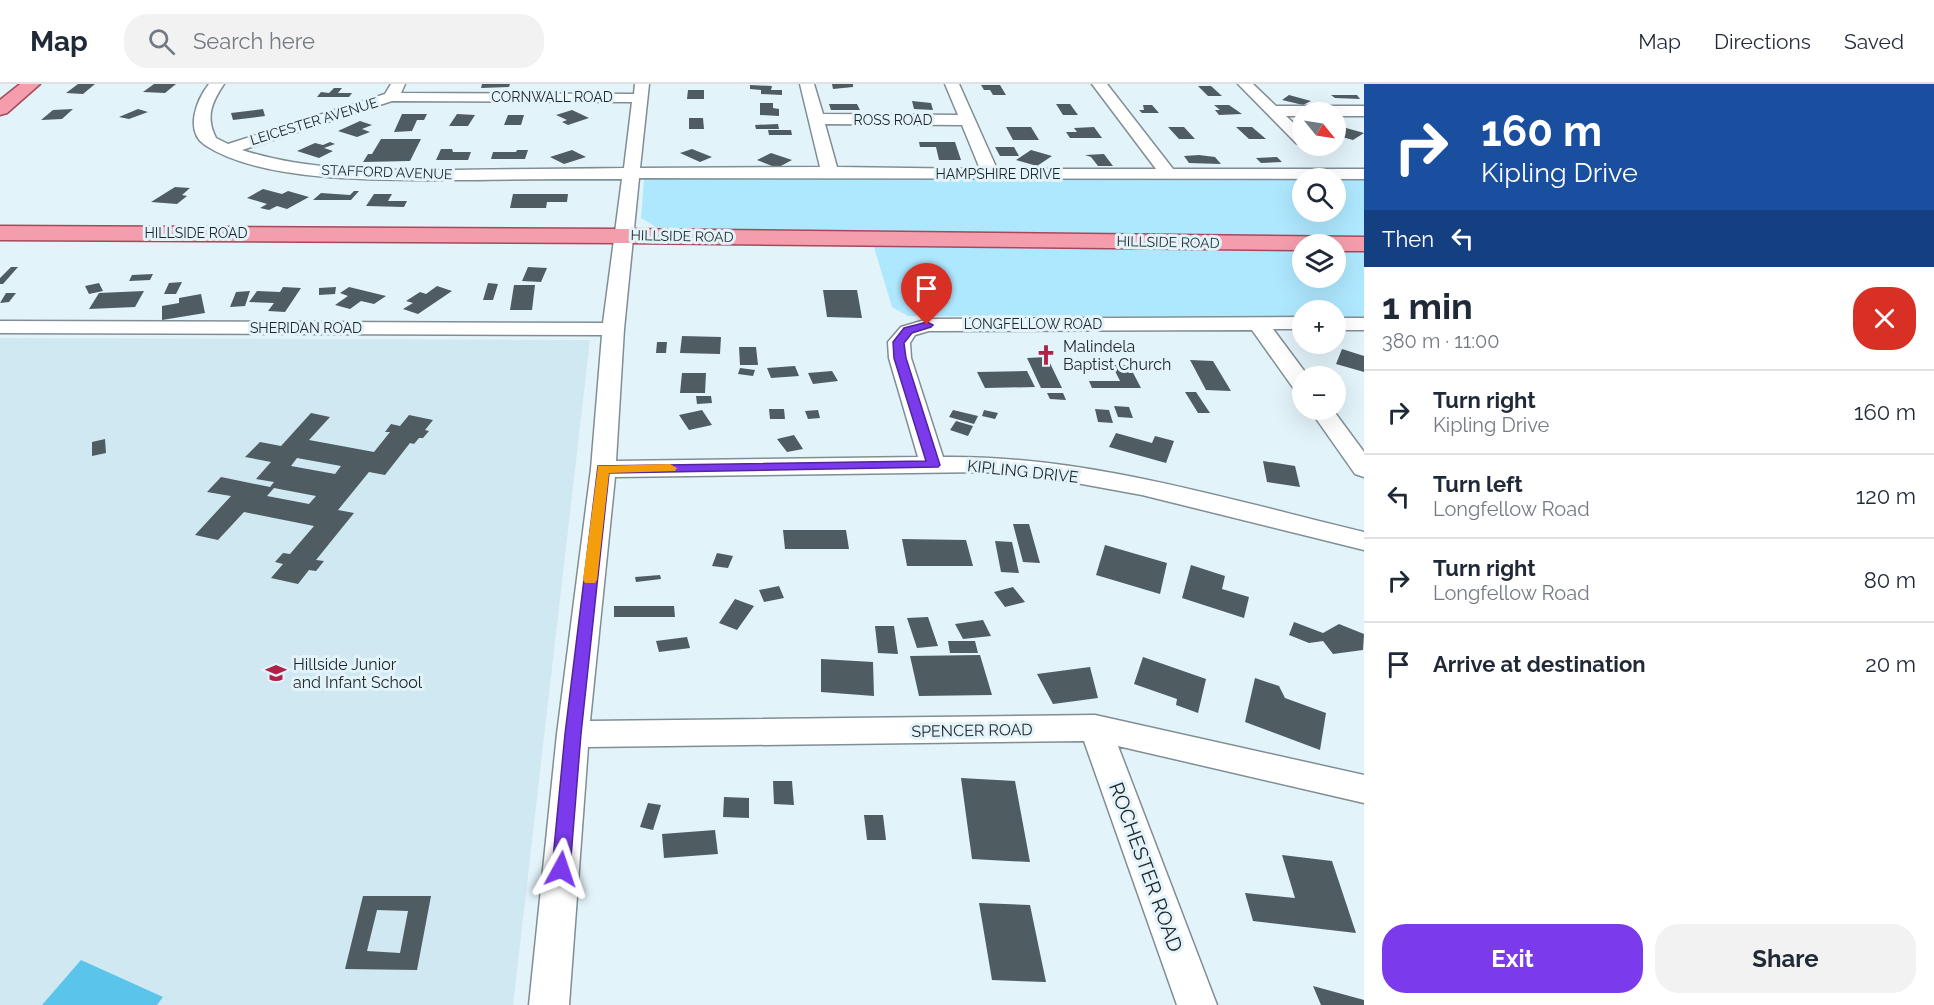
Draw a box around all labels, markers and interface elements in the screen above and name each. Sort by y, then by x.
search box [124,14,544,68]
text: Map [30,25,88,58]
icon: search [145,25,178,58]
text: Search here [193,28,315,54]
text: Map [1638,29,1681,54]
text: Directions [1714,29,1811,54]
text: Saved [1844,29,1904,54]
street label: CORNWALL ROAD [491,89,613,105]
street label: LEICESTER AVENUE [248,94,380,148]
north arrow [1292,102,1346,156]
map controls [1292,102,1346,420]
text: 160 m [1481,107,1602,156]
icon: right [1382,108,1460,186]
street label: ROSS ROAD [854,112,933,128]
text: Kipling Drive [1481,157,1638,188]
street label: STAFFORD AVENUE [321,162,453,182]
street label: HAMPSHIRE DRIVE [936,166,1060,182]
button: search [1292,168,1346,222]
icon: left [1446,222,1479,255]
street label: HILLSIDE ROAD [145,225,247,241]
text: Then [1382,226,1434,252]
street label: HILLSIDE ROAD [630,227,734,245]
street label: HILLSIDE ROAD [1116,233,1220,251]
button: layers [1292,234,1346,288]
pin [901,263,952,325]
icon: arrive [910,272,943,305]
text: 1 min [1382,285,1473,327]
button: close [1853,287,1916,350]
button: + [1292,300,1346,354]
street label: LONGFELLOW ROAD [964,316,1102,332]
street label: SHERIDAN ROAD [250,320,362,336]
text: 380 m · 11:00 [1382,329,1500,353]
place label: Malindela Baptist Church [1063,337,1171,374]
church icon: Malindela Baptist Church [1034,343,1058,367]
button: − [1292,366,1346,420]
text: Turn right [1433,387,1536,413]
icon: right [1382,396,1415,429]
text: 160 m [1854,399,1916,425]
text: Kipling Drive [1433,413,1549,437]
street label: KIPLING DRIVE [966,456,1080,487]
text: Turn left [1433,471,1523,497]
icon: left [1382,480,1415,513]
text: 120 m [1856,483,1916,509]
text: Longfellow Road [1433,497,1590,521]
text: Turn right [1433,555,1536,581]
icon: right [1382,564,1415,597]
text: 80 m [1864,567,1916,593]
text: Longfellow Road [1433,581,1590,605]
icon: arrive [1382,648,1415,681]
text: Arrive at destination [1433,651,1646,677]
text: 20 m [1865,651,1916,677]
place label: Hillside Junior and Infant School [293,655,423,692]
school or university icon: Hillside Junior and Infant School [264,661,288,685]
street label: SPENCER ROAD [911,720,1033,741]
street label: ROCHESTER ROAD [1104,779,1188,955]
position arrow [529,837,593,901]
button: Exit [1382,924,1643,993]
button: Share [1655,924,1916,993]

